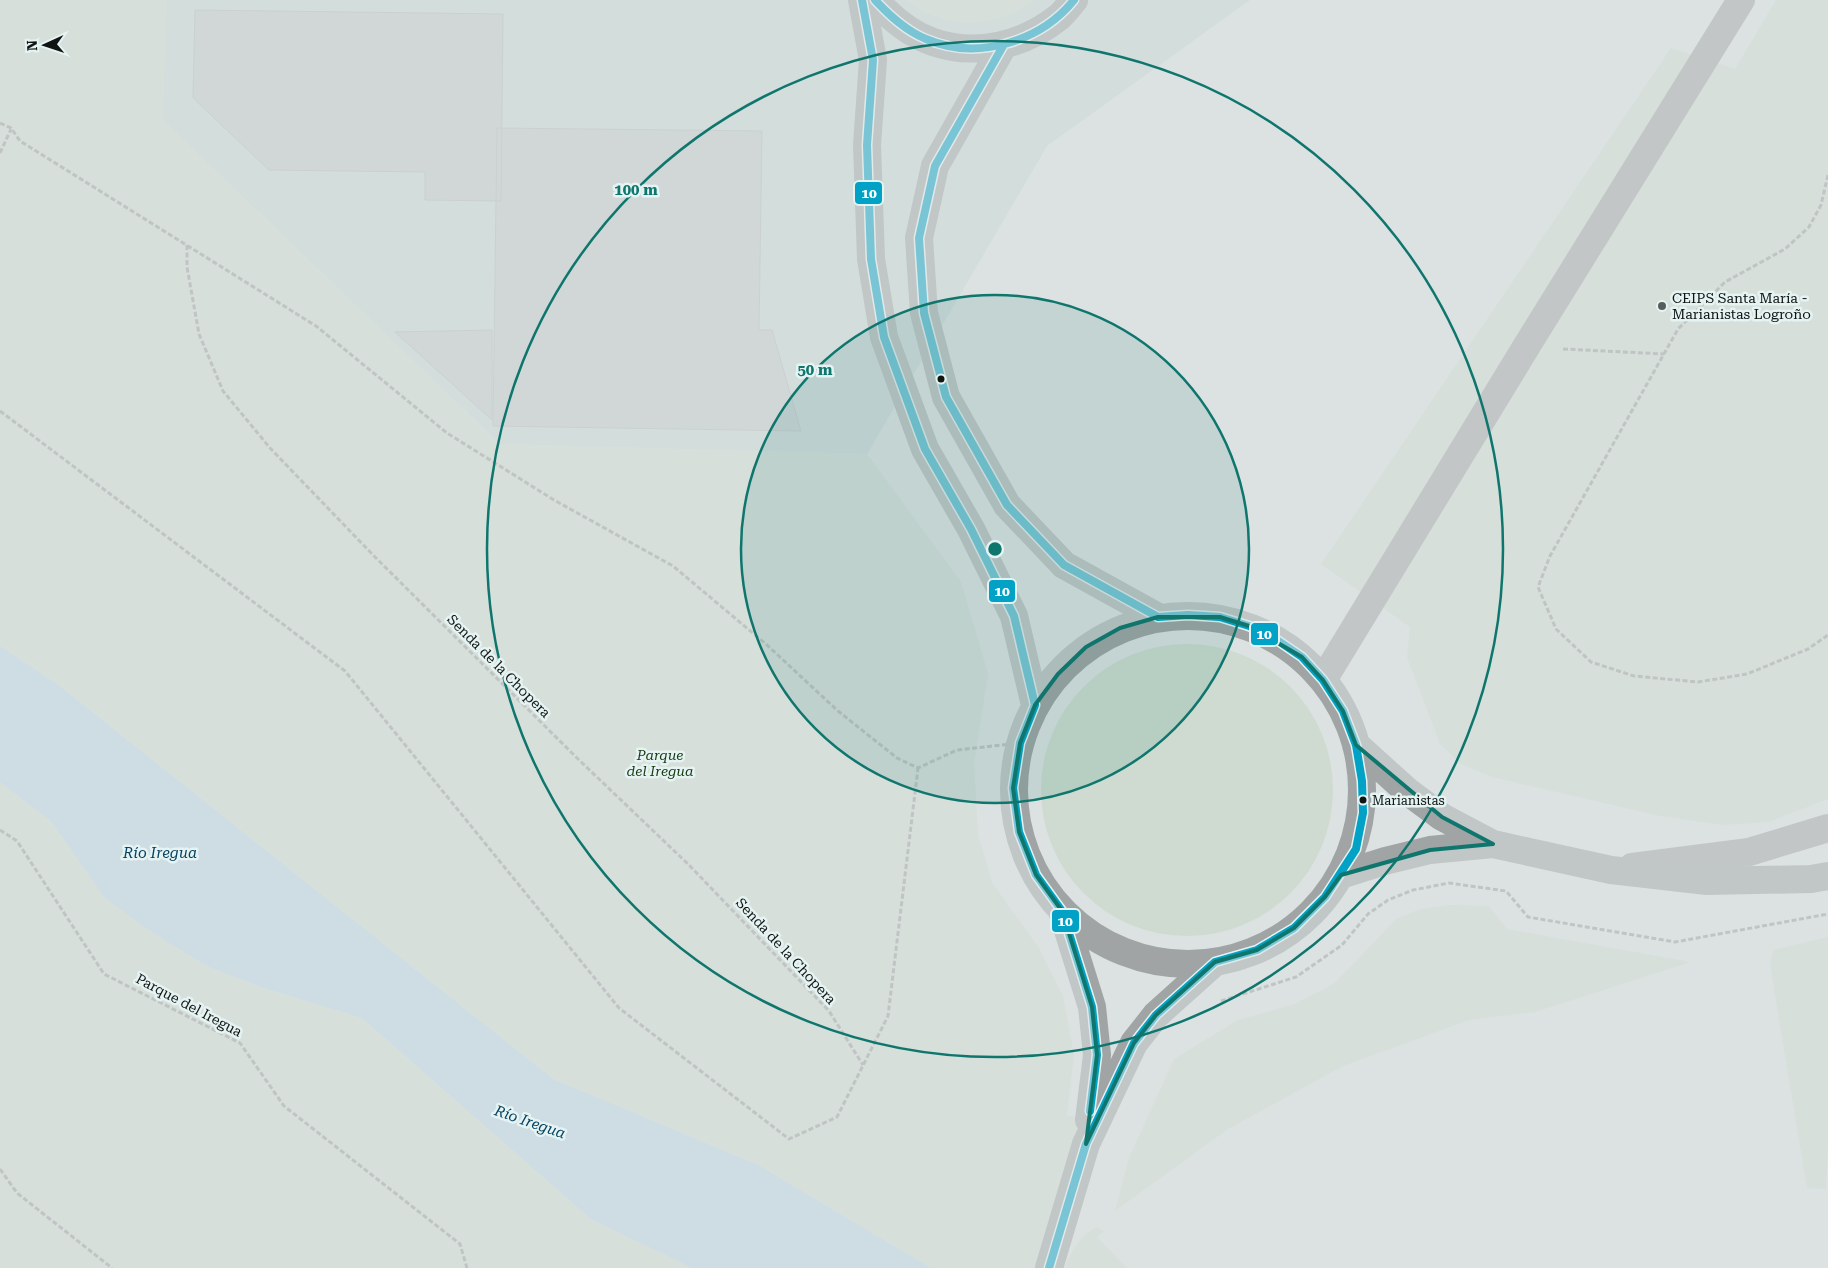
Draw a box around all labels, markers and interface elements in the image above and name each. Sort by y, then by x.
north arrow [20,20,70,70]
text: N [24,40,40,51]
text: 100 m [614,181,658,199]
line badge: 10 [854,181,883,205]
text: 10 [861,185,877,201]
place label: CEIPS Santa María - Marianistas Logroño [1672,290,1811,322]
marker: CEIPS Santa María - Marianistas Logroño [1656,300,1668,312]
text: 50 m [797,361,833,379]
unlabelled marker [936,374,946,384]
centre of rings [986,540,1004,558]
line badge: 10 [988,579,1016,603]
text: 10 [994,583,1010,599]
street label: Senda de la Chopera [444,611,554,721]
line badge: 10 [1250,622,1279,646]
text: 10 [1256,626,1272,642]
park label: Parque del Iregua [627,747,693,779]
place label: Marianistas [1372,793,1445,808]
marker: Marianistas [1358,795,1368,805]
water label: Río Iregua [122,844,197,862]
street label: Senda de la Chopera [733,895,840,1008]
line badge: 10 [1051,909,1080,933]
text: 10 [1057,913,1073,929]
street label: Parque del Iregua [133,970,245,1040]
water label: Río Iregua [491,1101,568,1143]

